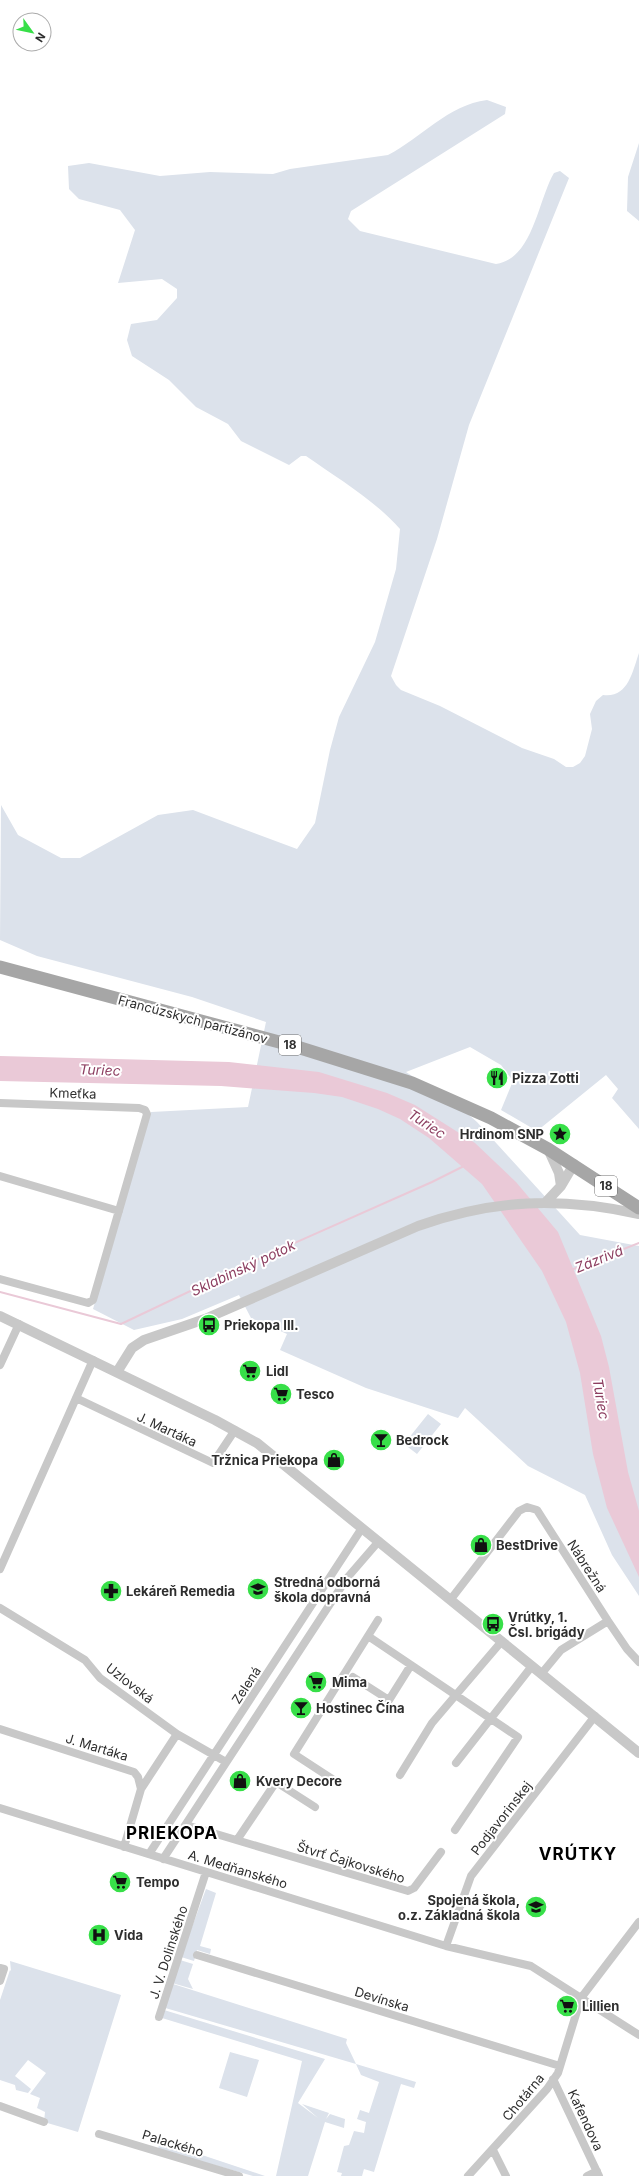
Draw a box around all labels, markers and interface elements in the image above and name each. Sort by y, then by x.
north arrow [12,12,52,52]
text: N [32,30,49,45]
street label: Francúzskych partizánov [116,991,270,1047]
road number: 18 [279,1035,301,1055]
water label: Turiec [79,1060,121,1079]
restaurant icon: Pizza Zotti [484,1065,510,1091]
place label: Pizza Zotti [512,1070,579,1086]
street label: Kmeťka [49,1084,97,1102]
water label: Turiec [405,1105,449,1142]
place icon: Hrdinom SNP [547,1121,573,1147]
place label: Hrdinom SNP [460,1126,544,1142]
road number: 18 [595,1176,617,1196]
water label: Sklabinský potok [188,1236,298,1299]
water label: Zázrivá [572,1241,626,1276]
bus stop icon: Priekopa III. [196,1312,222,1338]
place label: Priekopa III. [224,1317,299,1333]
supermarket icon: Lidl [237,1358,263,1384]
place label: Lidl [266,1363,289,1379]
water label: Turiec [590,1377,613,1421]
supermarket icon: Tesco [268,1381,294,1407]
place label: Tesco [296,1386,334,1402]
street label: J. Martáka [134,1408,200,1450]
bar icon: Bedrock [368,1427,394,1453]
place label: Bedrock [396,1432,449,1448]
shop icon: Tržnica Priekopa [321,1447,347,1473]
place label: Tržnica Priekopa [211,1452,318,1468]
shop icon: BestDrive [468,1532,494,1558]
place label: BestDrive [496,1537,558,1553]
street label: Nábrežná [564,1537,610,1595]
place label: Stredná odborná škola dopravná [274,1574,380,1605]
school or university icon: Stredná odborná škola dopravná [245,1576,271,1602]
pharmacy icon: Lekáreň Remedia [98,1578,124,1604]
place label: Lekáreň Remedia [126,1583,235,1599]
place label: Vrútky, 1. Čsl. brigády [508,1609,585,1640]
bus stop icon: Vrútky, 1. Čsl. brigády [480,1611,506,1637]
street label: Uzlovská [103,1659,157,1707]
street label: Zelená [228,1663,264,1707]
supermarket icon: Mima [303,1669,329,1695]
place label: Mima [332,1674,367,1690]
bar icon: Hostinec Čína [288,1695,314,1721]
place label: Hostinec Čína [316,1700,405,1716]
street label: J. Martáka [64,1730,130,1764]
shop icon: Kvery Decore [227,1768,253,1794]
place label: Kvery Decore [256,1773,342,1789]
street label: Podjavorinskej [467,1778,535,1858]
district label: PRIEKOPA [126,1823,218,1843]
street label: Štvrť Čajkovského [295,1838,407,1886]
district label: VRÚTKY [539,1843,617,1864]
street label: A. Medňanského [186,1846,290,1892]
supermarket icon: Tempo [107,1869,133,1895]
place label: Tempo [136,1874,179,1890]
place label: Spojená škola, o.z. Základná škola [398,1892,520,1923]
school or university icon: Spojená škola, o.z. Základná škola [523,1894,549,1920]
street label: J. V. Dolinského [145,1903,191,2001]
hospital icon: Vida [86,1922,112,1948]
place label: Vida [114,1927,143,1943]
street label: Devínska [353,1983,411,2015]
supermarket icon: Lillien [554,1993,580,2019]
place label: Lillien [582,1998,619,2014]
street label: Chotárna [499,2070,547,2124]
street label: Kafendova [565,2087,607,2153]
street label: Palackého [140,2126,206,2160]

